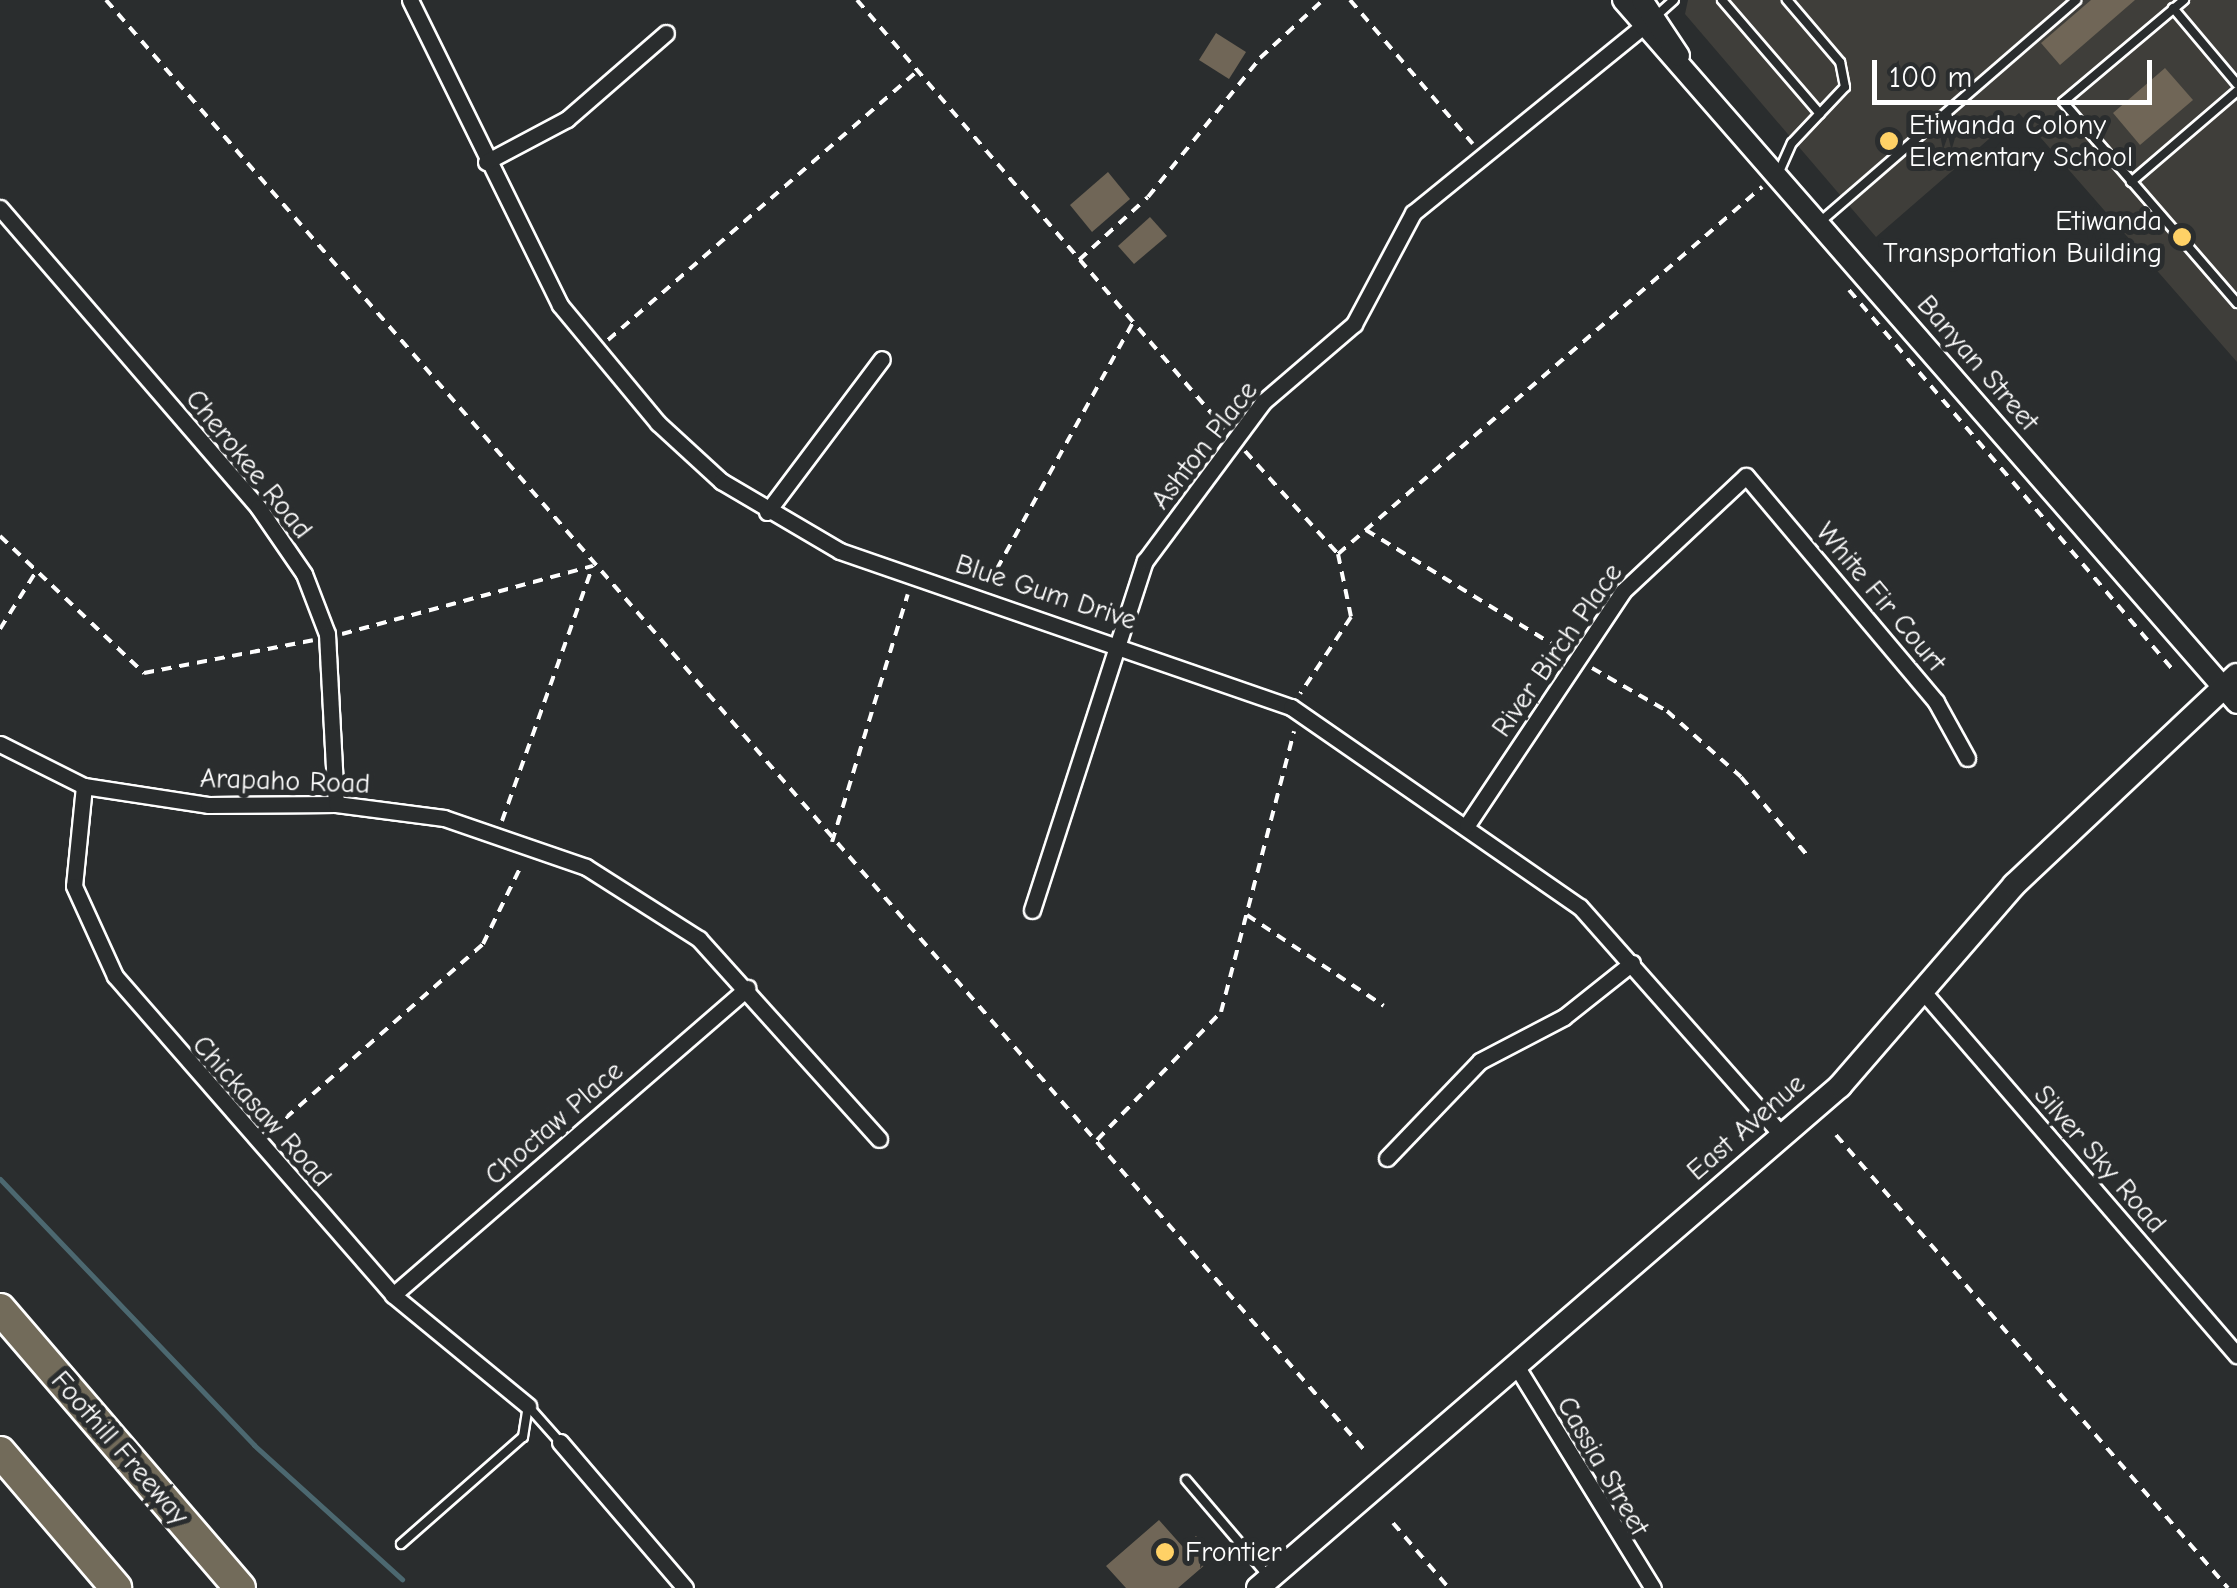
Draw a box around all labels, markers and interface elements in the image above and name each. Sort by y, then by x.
scale bar [1877,40,2157,102]
text: 100 m [1889,60,1972,95]
place label: Etiwanda Colony Elementary School [1909,108,2133,174]
marker: Etiwanda Colony Elementary School [1878,130,1900,152]
place label: Etiwanda Transportation Building [1883,204,2162,270]
marker: Etiwanda Transportation Building [2171,226,2193,248]
street label: Banyan Street [1910,288,2046,438]
street label: Ashton Place [1143,374,1265,516]
street label: Cherokee Road [179,383,319,545]
street label: White Fir Court [1809,515,1953,679]
street label: Blue Gum Drive [951,547,1141,637]
street label: River Birch Place [1485,557,1629,743]
street label: Arapaho Road [199,761,371,801]
street label: Chickasaw Road [185,1028,339,1194]
street label: Choctaw Place [478,1054,630,1192]
street label: East Avenue [1680,1067,1812,1187]
street label: Silver Sky Road [2027,1078,2173,1240]
street label: Foothill Freeway [44,1364,196,1532]
street label: Cassia Street [1550,1390,1656,1542]
place label: Frontier [1185,1535,1282,1569]
marker: Frontier [1154,1541,1176,1563]

